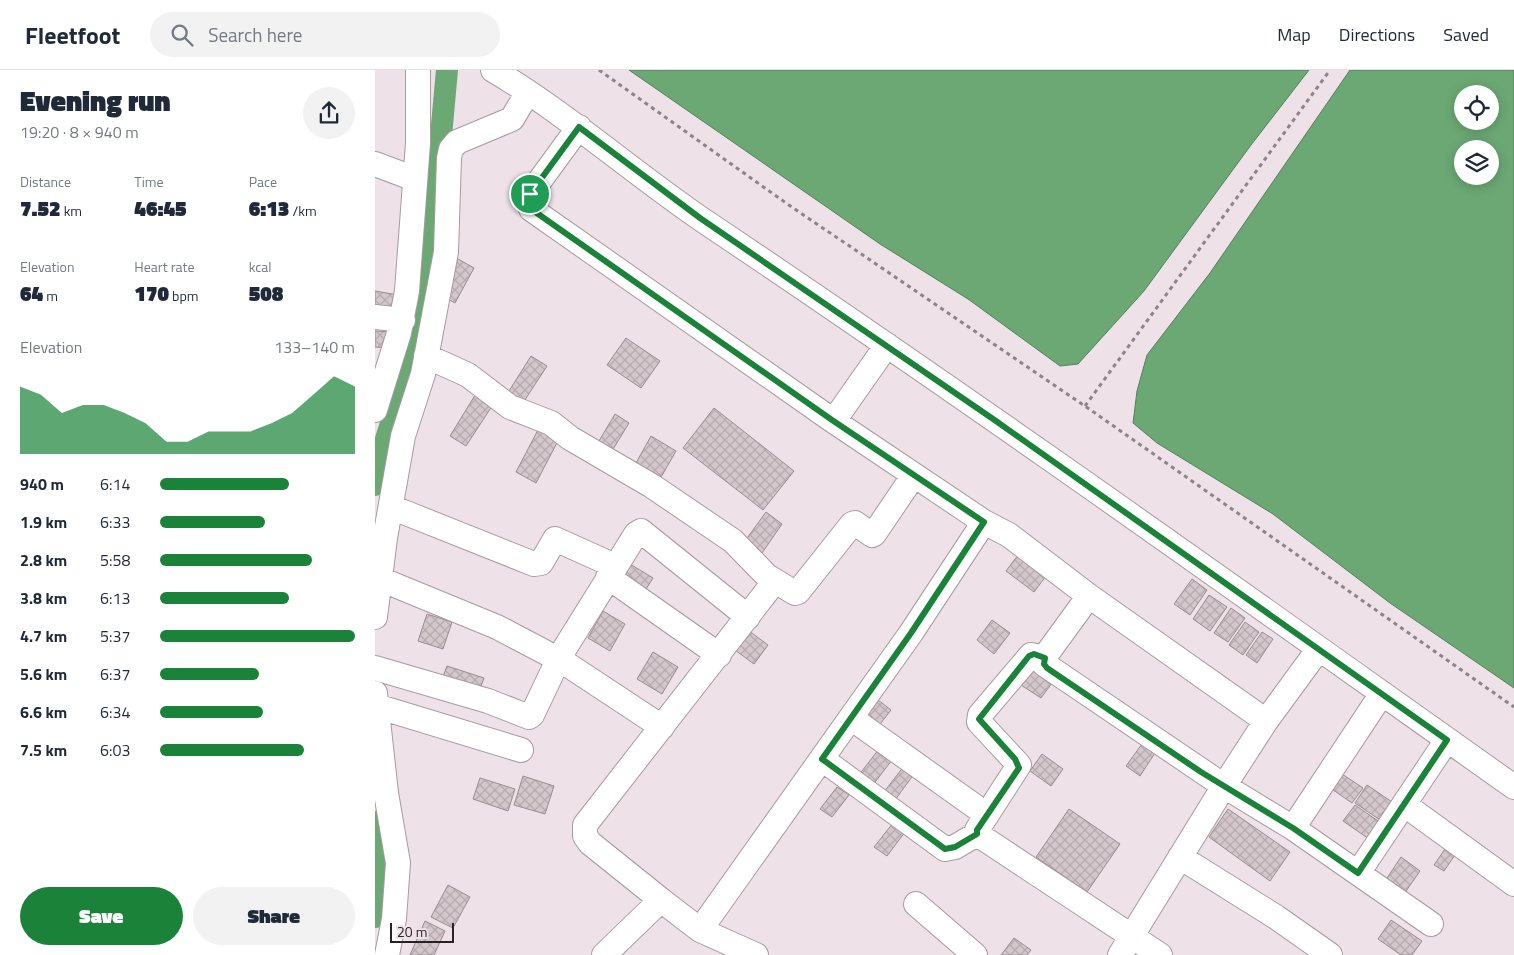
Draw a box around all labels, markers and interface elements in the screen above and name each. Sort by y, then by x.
search box [150,12,500,57]
text: Fleetfoot [25,17,120,53]
text: Search here [208,20,302,49]
icon: search [168,21,196,49]
text: Map [1277,21,1311,48]
text: Directions [1339,21,1415,48]
text: Saved [1443,21,1489,48]
text: Evening run [20,79,171,122]
map controls [1454,85,1499,185]
button: locate [1454,85,1499,130]
button: share [303,87,355,139]
text: 19:20 · 8 × 940 m [20,120,139,144]
button: layers [1454,140,1499,185]
text: Distance [20,171,71,192]
text: Time [134,171,164,192]
text: Pace [249,171,277,192]
pin [509,173,551,215]
icon: arrive [516,180,544,208]
text: 7.52 [20,192,61,224]
text: 46:45 [134,192,187,224]
text: 6:13 [249,192,289,224]
text: km [61,200,82,221]
text: /km [289,200,317,221]
text: Elevation [20,256,74,277]
text: Heart rate [134,256,194,277]
text: kcal [249,256,272,277]
text: 64 [20,277,43,309]
text: 170 [134,277,169,309]
text: 508 [249,277,283,309]
text: m [43,285,58,306]
text: bpm [169,285,199,306]
text: Elevation [20,335,82,359]
text: 133–140 m [274,335,355,359]
text: 940 m [20,472,64,496]
text: 6:14 [100,472,130,496]
text: 1.9 km [20,510,67,534]
text: 6:33 [100,510,130,534]
text: 2.8 km [20,548,67,572]
text: 5:58 [100,548,130,572]
text: 3.8 km [20,586,67,610]
text: 6:13 [100,586,130,610]
text: 4.7 km [20,624,67,648]
text: 5:37 [100,624,130,648]
text: 5.6 km [20,662,67,686]
text: 6:37 [100,662,130,686]
text: 6.6 km [20,700,67,724]
text: 6:34 [100,700,130,724]
text: 7.5 km [20,738,67,762]
text: 6:03 [100,738,130,762]
button: Save [20,887,183,945]
button: Share [193,887,355,945]
scale bar [390,920,454,943]
text: 20 m [397,921,427,942]

